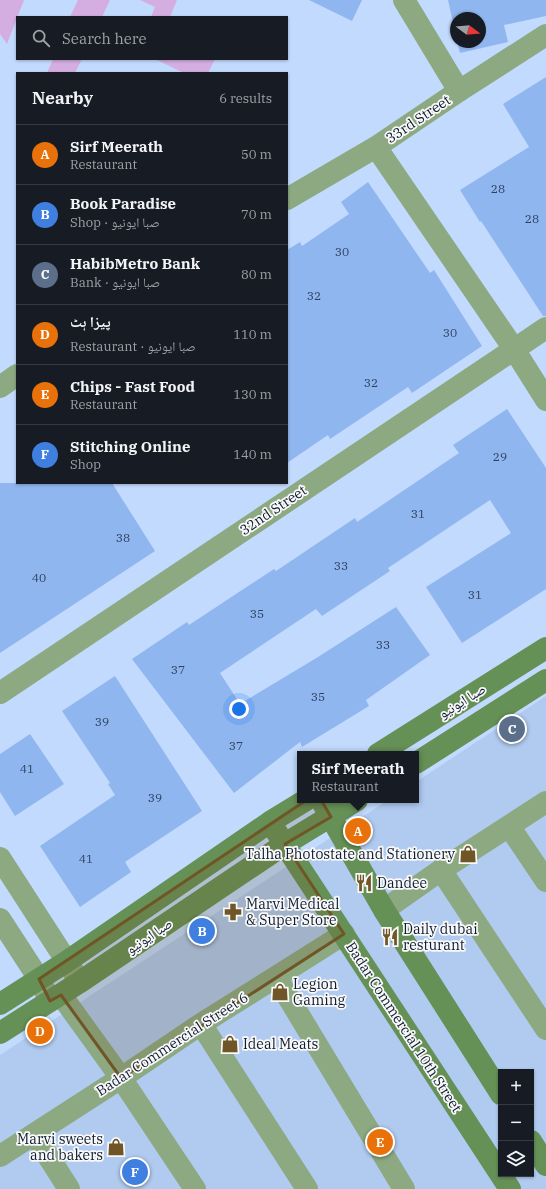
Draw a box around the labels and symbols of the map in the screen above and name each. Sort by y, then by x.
north arrow [450,12,486,48]
street label: 33rd Street [382,91,454,147]
house number: 28 [491,181,505,196]
house number: 28 [525,211,539,226]
house number: 30 [335,244,349,259]
house number: 32 [307,288,321,303]
house number: 30 [443,325,457,340]
house number: 32 [364,375,378,390]
house number: 29 [493,449,507,464]
street label: 32nd Street [236,481,310,539]
house number: 31 [411,506,425,521]
house number: 38 [116,530,130,545]
house number: 33 [334,558,348,573]
house number: 40 [32,570,46,585]
house number: 31 [468,587,482,602]
house number: 35 [250,606,264,621]
house number: 33 [376,637,390,652]
house number: 37 [171,662,185,677]
street label: صبا ایونیو [435,680,489,722]
house number: 35 [311,689,325,704]
your location [229,699,249,719]
house number: 39 [95,714,109,729]
pin: C [499,714,525,744]
house number: 37 [229,738,243,753]
house number: 41 [20,761,34,776]
house number: 39 [148,790,162,805]
pin: A [345,816,371,846]
shop icon: Talha Photostate and Stationery [458,844,478,864]
place label: Talha Photostate and Stationery [245,845,456,863]
house number: 41 [79,851,93,866]
restaurant icon: Dandee [354,873,374,893]
place label: Dandee [377,874,427,892]
place label: Marvi Medical & Super Store [246,895,339,929]
pharmacy icon: Marvi Medical & Super Store [223,902,243,922]
street label: صبا ایونیو [122,914,176,958]
pin: B [189,916,215,946]
place label: Daily dubai resturant [403,920,478,954]
restaurant icon: Daily dubai resturant [380,927,400,947]
street label: Badar Commercial 10th Street [342,938,466,1116]
place label: Legion Gaming [293,975,346,1009]
shop icon: Legion Gaming [270,982,290,1002]
street label: Badar Commercial Street 6 [93,988,251,1100]
pin: D [27,1016,53,1046]
shop icon: Ideal Meats [220,1034,240,1054]
place label: Ideal Meats [243,1035,318,1053]
pin: E [367,1127,393,1157]
place label: Marvi sweets and bakers [17,1130,103,1164]
shop icon: Marvi sweets and bakers [106,1137,126,1157]
pin: F [122,1157,148,1187]

